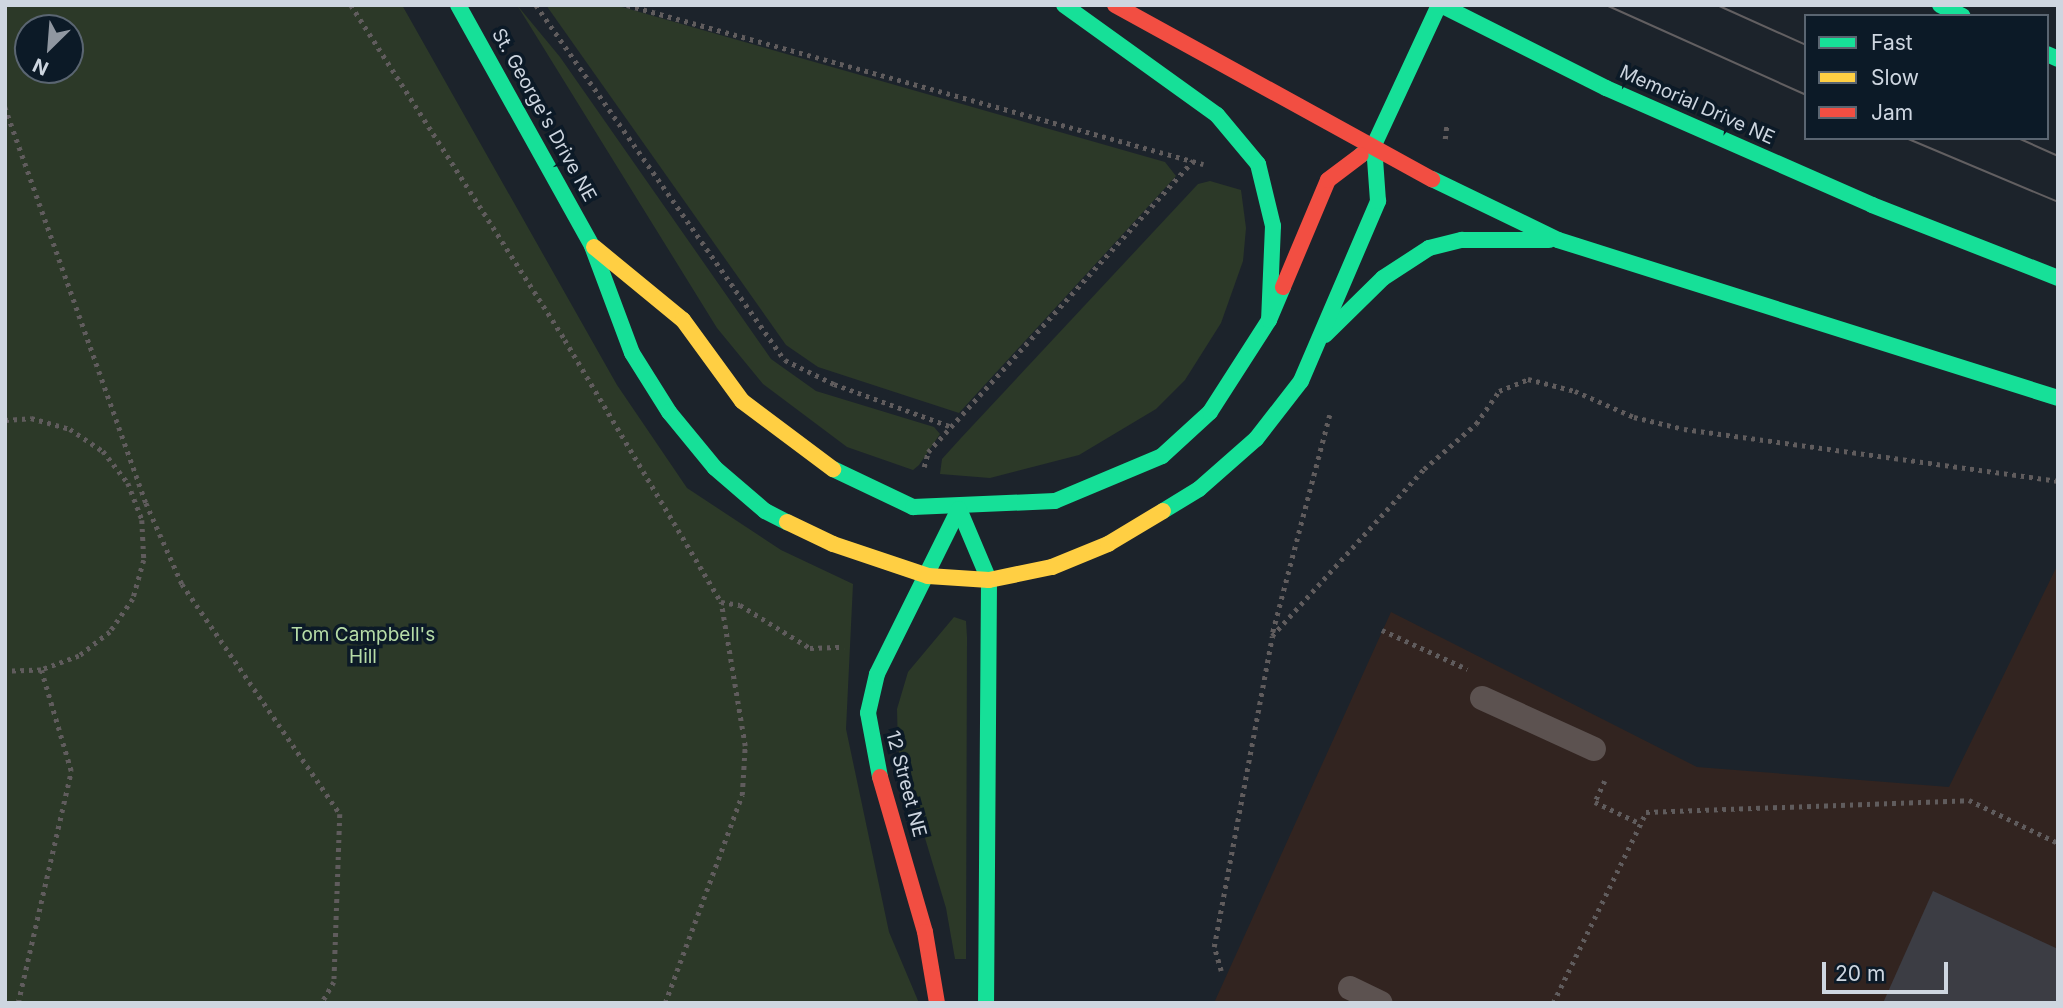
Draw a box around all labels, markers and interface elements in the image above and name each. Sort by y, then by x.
north arrow [14,14,84,84]
legend [1804,14,2049,140]
street label: St. George's Drive NE [487,24,601,206]
text: Fast [1871,30,1913,55]
text: N [29,53,52,80]
street label: Memorial Drive NE [1616,61,1778,149]
text: Slow [1871,65,1919,90]
text: Jam [1871,100,1913,125]
park label: Tom Campbell's Hill [291,624,435,668]
street label: 12 Street NE [881,728,931,840]
scale bar [1825,948,1951,992]
text: 20 m [1835,961,1885,986]

